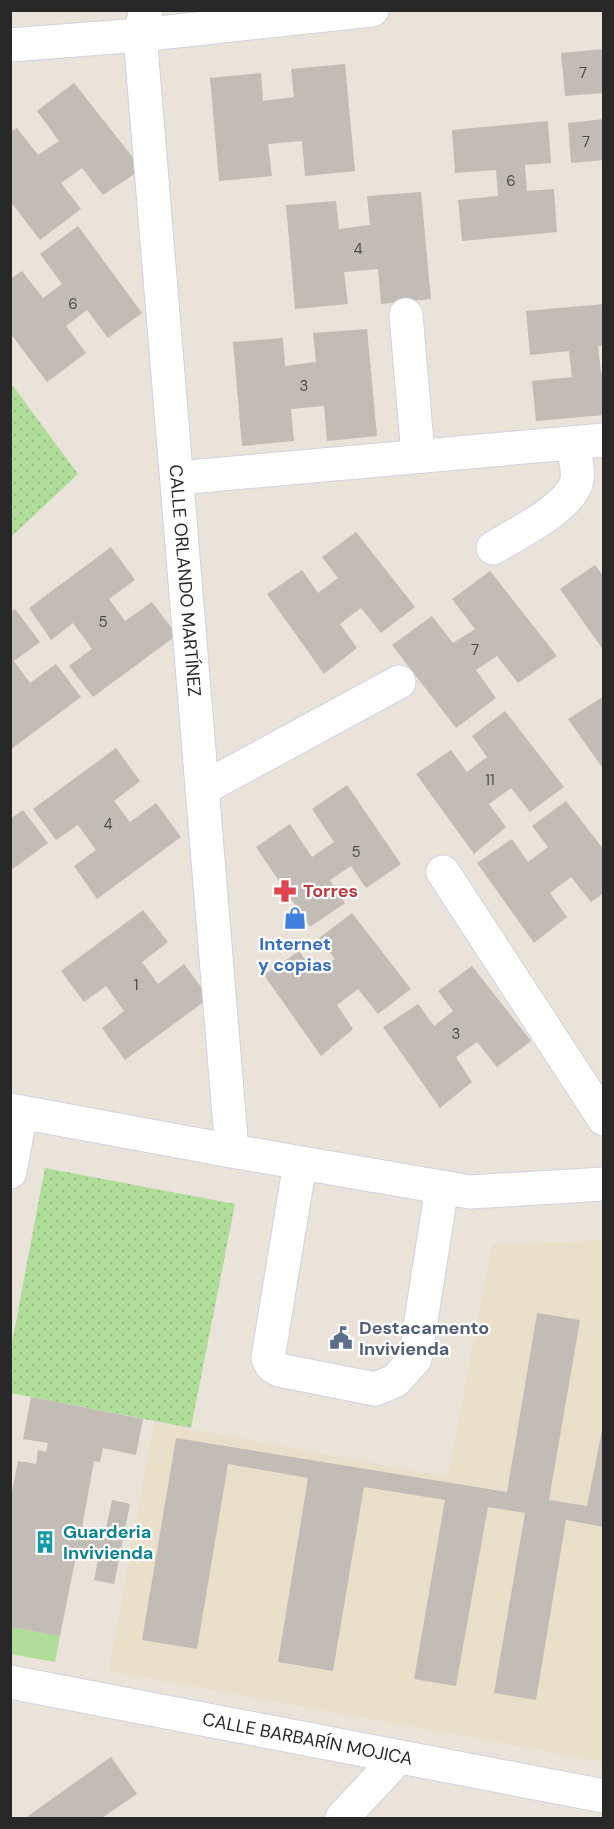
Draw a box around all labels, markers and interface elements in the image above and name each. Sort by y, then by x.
house number: 7 [579,63,587,83]
house number: 7 [582,132,590,152]
house number: 6 [506,171,516,191]
house number: 4 [353,239,363,259]
house number: 6 [68,294,78,314]
house number: 3 [300,376,308,396]
street label: CALLE ORLANDO MARTÍNEZ [163,463,206,697]
house number: 5 [98,612,108,632]
house number: 7 [471,640,479,660]
house number: 11 [485,770,495,790]
house number: 4 [103,814,113,834]
house number: 5 [351,842,361,862]
pharmacy icon: Torres [272,878,298,904]
place label: Torres [303,879,358,903]
shop icon: Internet y copias [282,905,308,931]
place label: Internet y copias [258,932,332,977]
house number: 1 [134,975,138,995]
house number: 3 [452,1024,460,1044]
place label: Destacamento Invivienda [359,1316,489,1361]
public building icon: Destacamento Invivienda [328,1325,354,1351]
place label: Guarderia Invivienda [63,1520,153,1565]
building icon: Guarderia Invivienda [32,1529,58,1555]
street label: CALLE BARBARÍN MOJICA [200,1707,415,1771]

